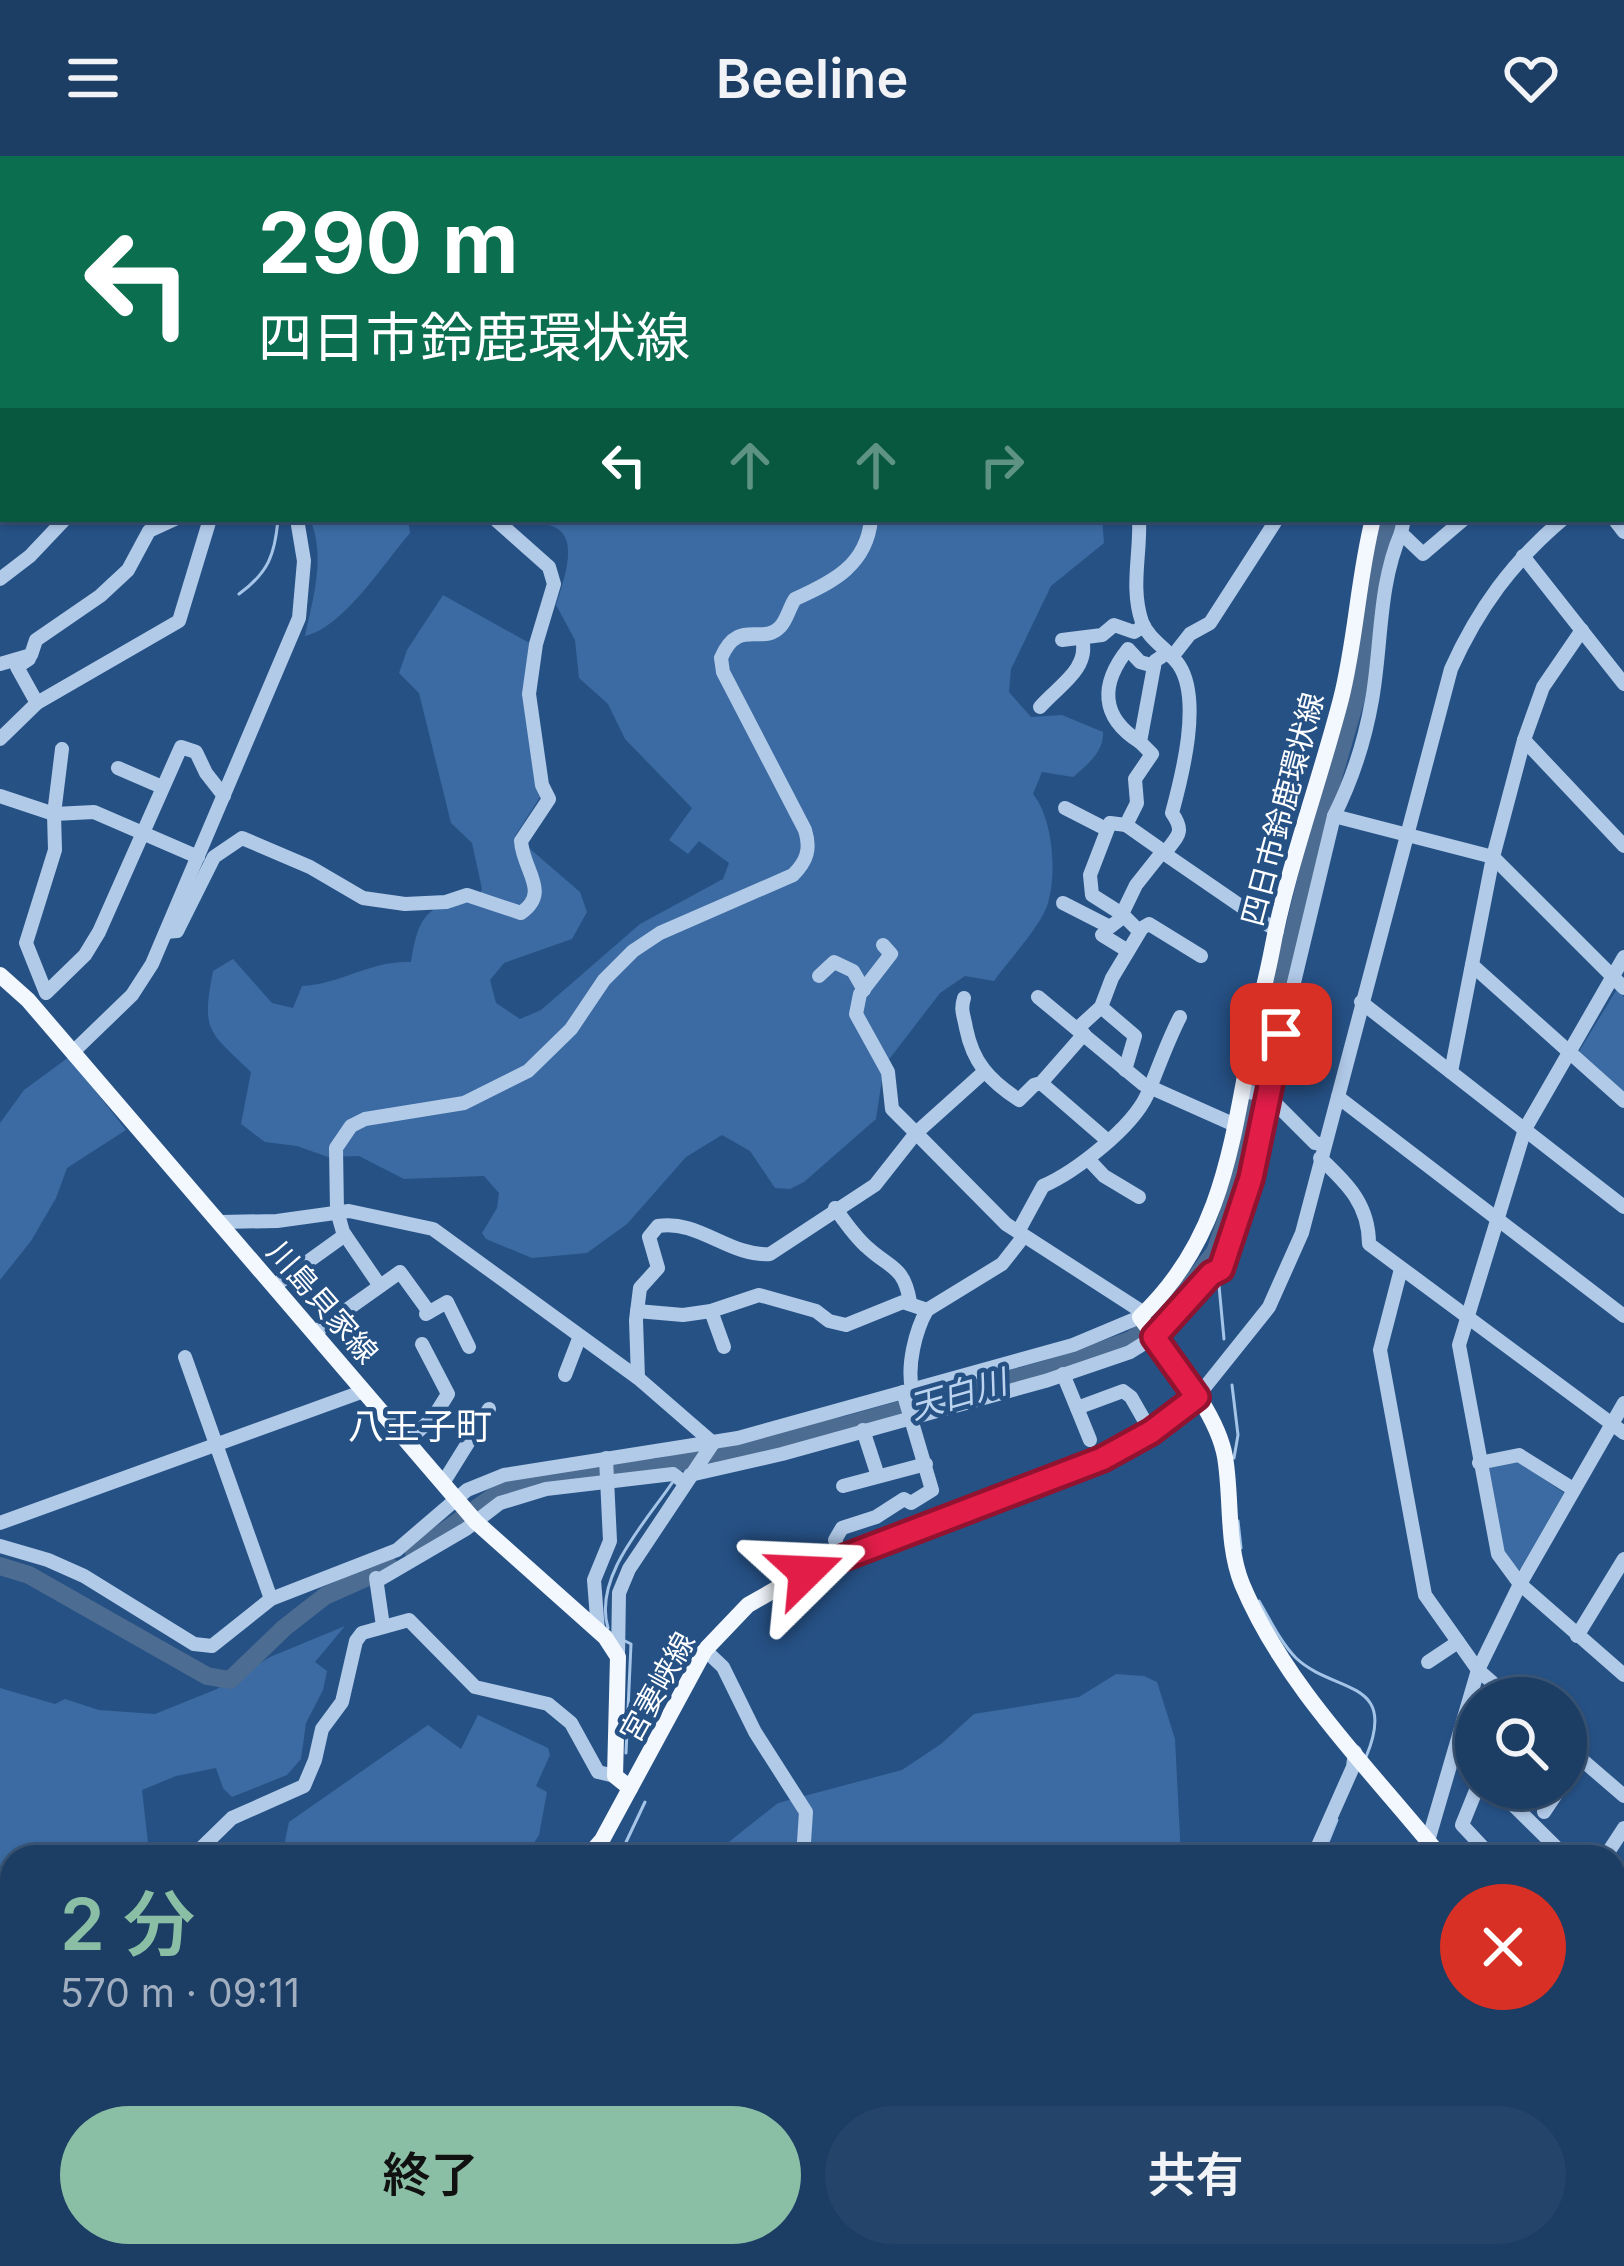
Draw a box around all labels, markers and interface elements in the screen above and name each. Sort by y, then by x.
icon: menu [60,45,126,111]
icon: heart [1498,45,1564,111]
text: Beeline [716,46,908,111]
text: 290 m [258,192,519,293]
icon: left [60,204,216,360]
text: 四日市鈴鹿環状線 [258,305,690,370]
icon: left [591,432,657,498]
icon: ahead [717,432,783,498]
icon: ahead [843,432,909,498]
icon: right [969,432,1035,498]
street label: 四日市鈴鹿環状線 [1234,688,1330,930]
pin [1230,983,1332,1085]
icon: arrive [1248,1001,1314,1067]
street label: 川島貝家線 [260,1234,386,1370]
water label: 天白川 [905,1360,1014,1427]
district label: 八王子町 [348,1404,492,1448]
position arrow [743,1509,869,1635]
street label: 宮妻峡線 [612,1626,702,1748]
map controls [1455,1677,1587,1809]
button: search [1455,1677,1587,1809]
text: 2 分 [60,1880,195,1967]
button: close [1440,1884,1566,2010]
text: 570 m · 09:11 [60,1969,300,2016]
button: 終了 [60,2106,801,2244]
button: 共有 [825,2106,1566,2244]

